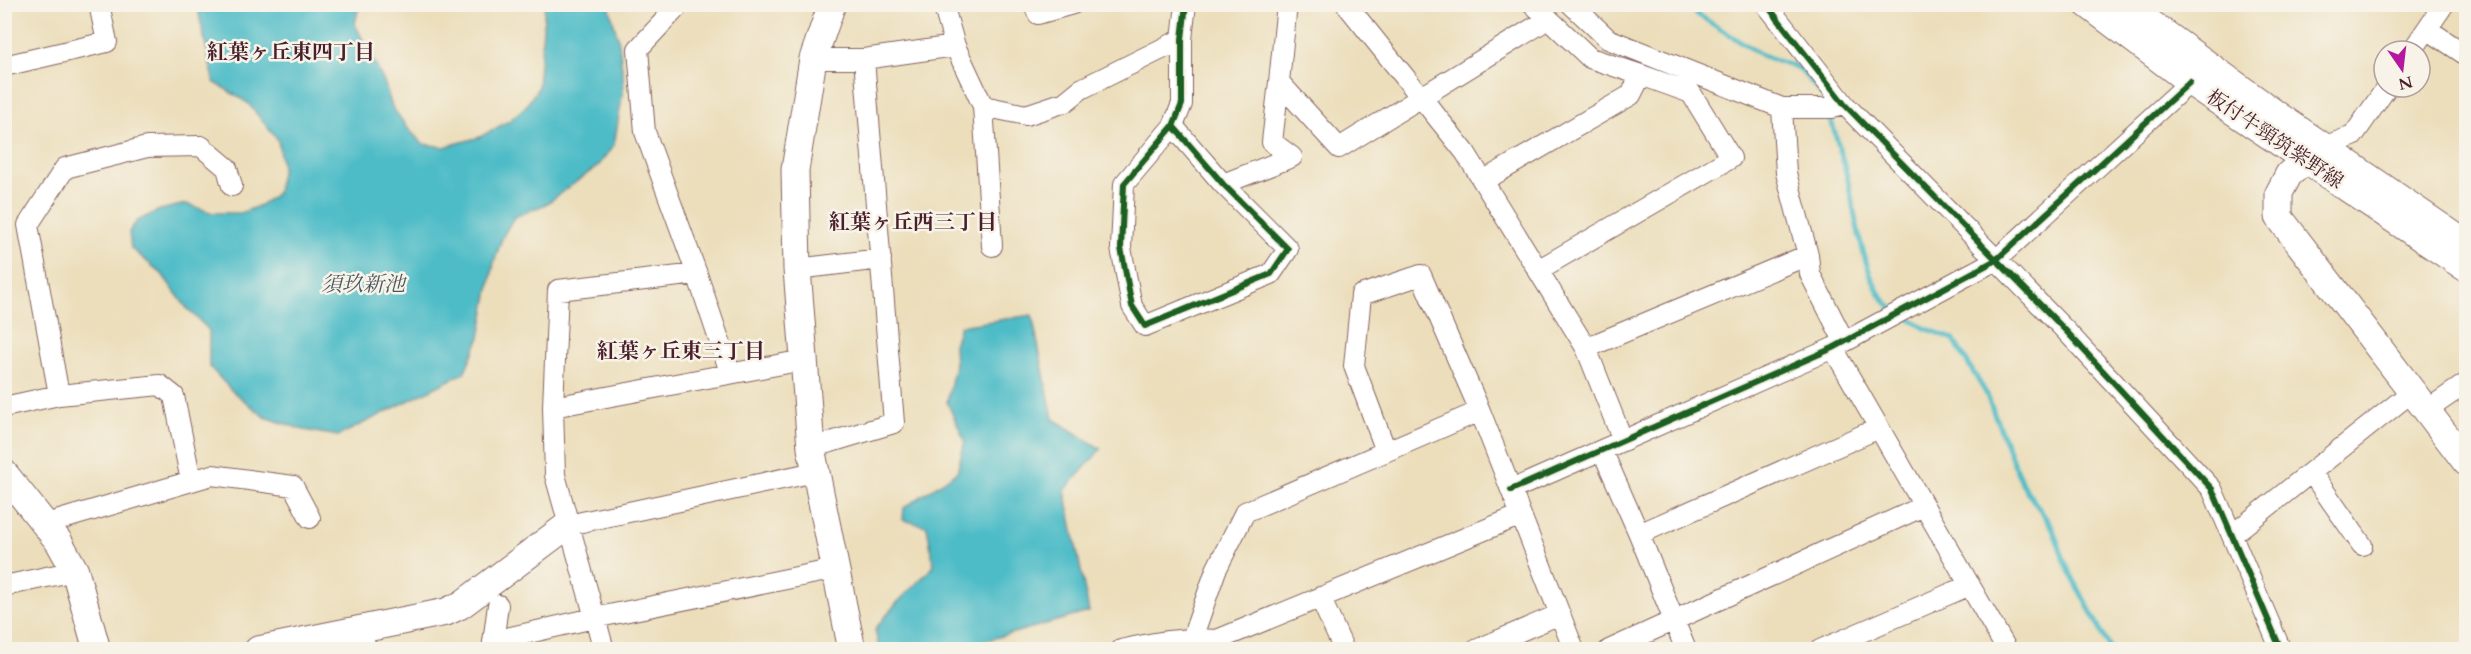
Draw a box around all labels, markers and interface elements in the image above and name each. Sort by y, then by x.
district label: 紅葉ヶ丘東四丁目 [207,38,375,67]
north arrow [2372,39,2432,99]
text: N [2396,70,2415,95]
street label: 板付牛頸筑紫野線 [2201,83,2349,195]
district label: 紅葉ヶ丘西三丁目 [829,208,997,237]
water label: 須玖新池 [321,270,407,299]
district label: 紅葉ヶ丘東三丁目 [597,337,765,366]

